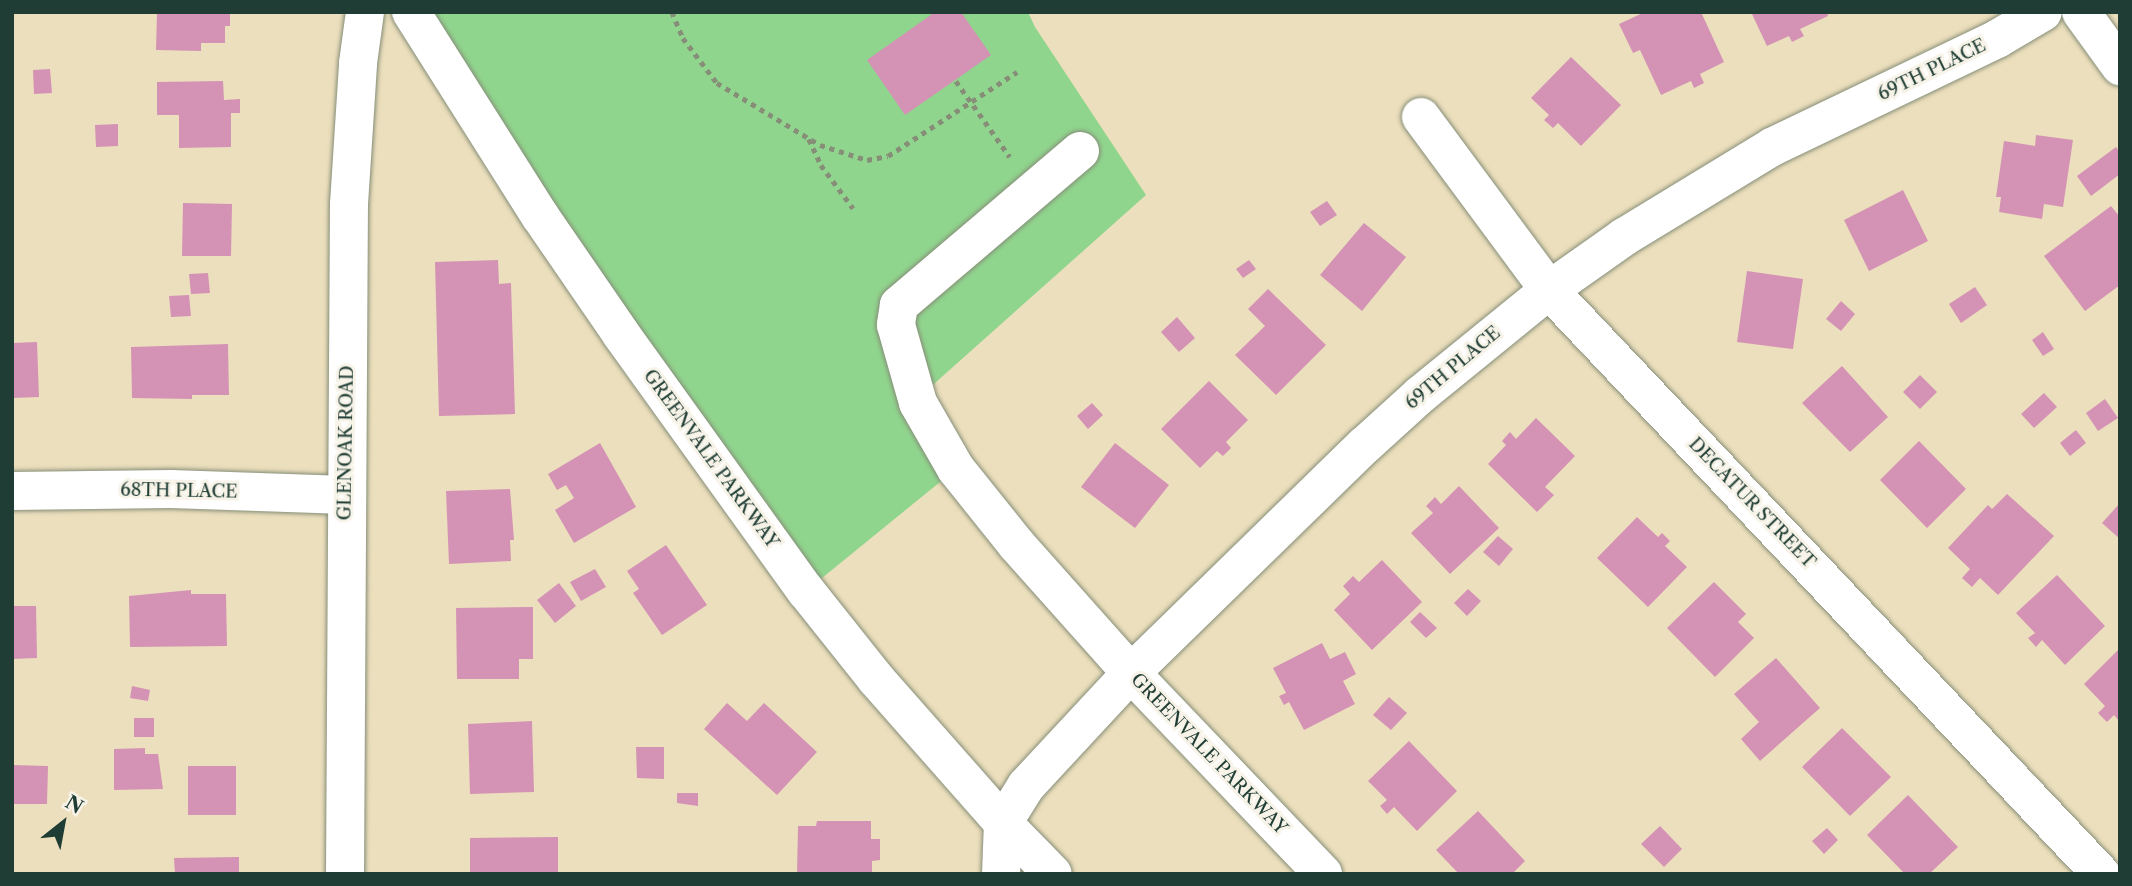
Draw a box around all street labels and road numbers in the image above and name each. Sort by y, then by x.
street label: 69TH PLACE [1875,35,1989,105]
street label: 69TH PLACE [1401,322,1505,414]
street label: GLENOAK ROAD [334,365,358,521]
street label: GREENVALE PARKWAY [639,365,783,553]
street label: DECATUR STREET [1684,433,1820,573]
street label: 68TH PLACE [120,479,238,503]
street label: GREENVALE PARKWAY [1126,669,1292,839]

